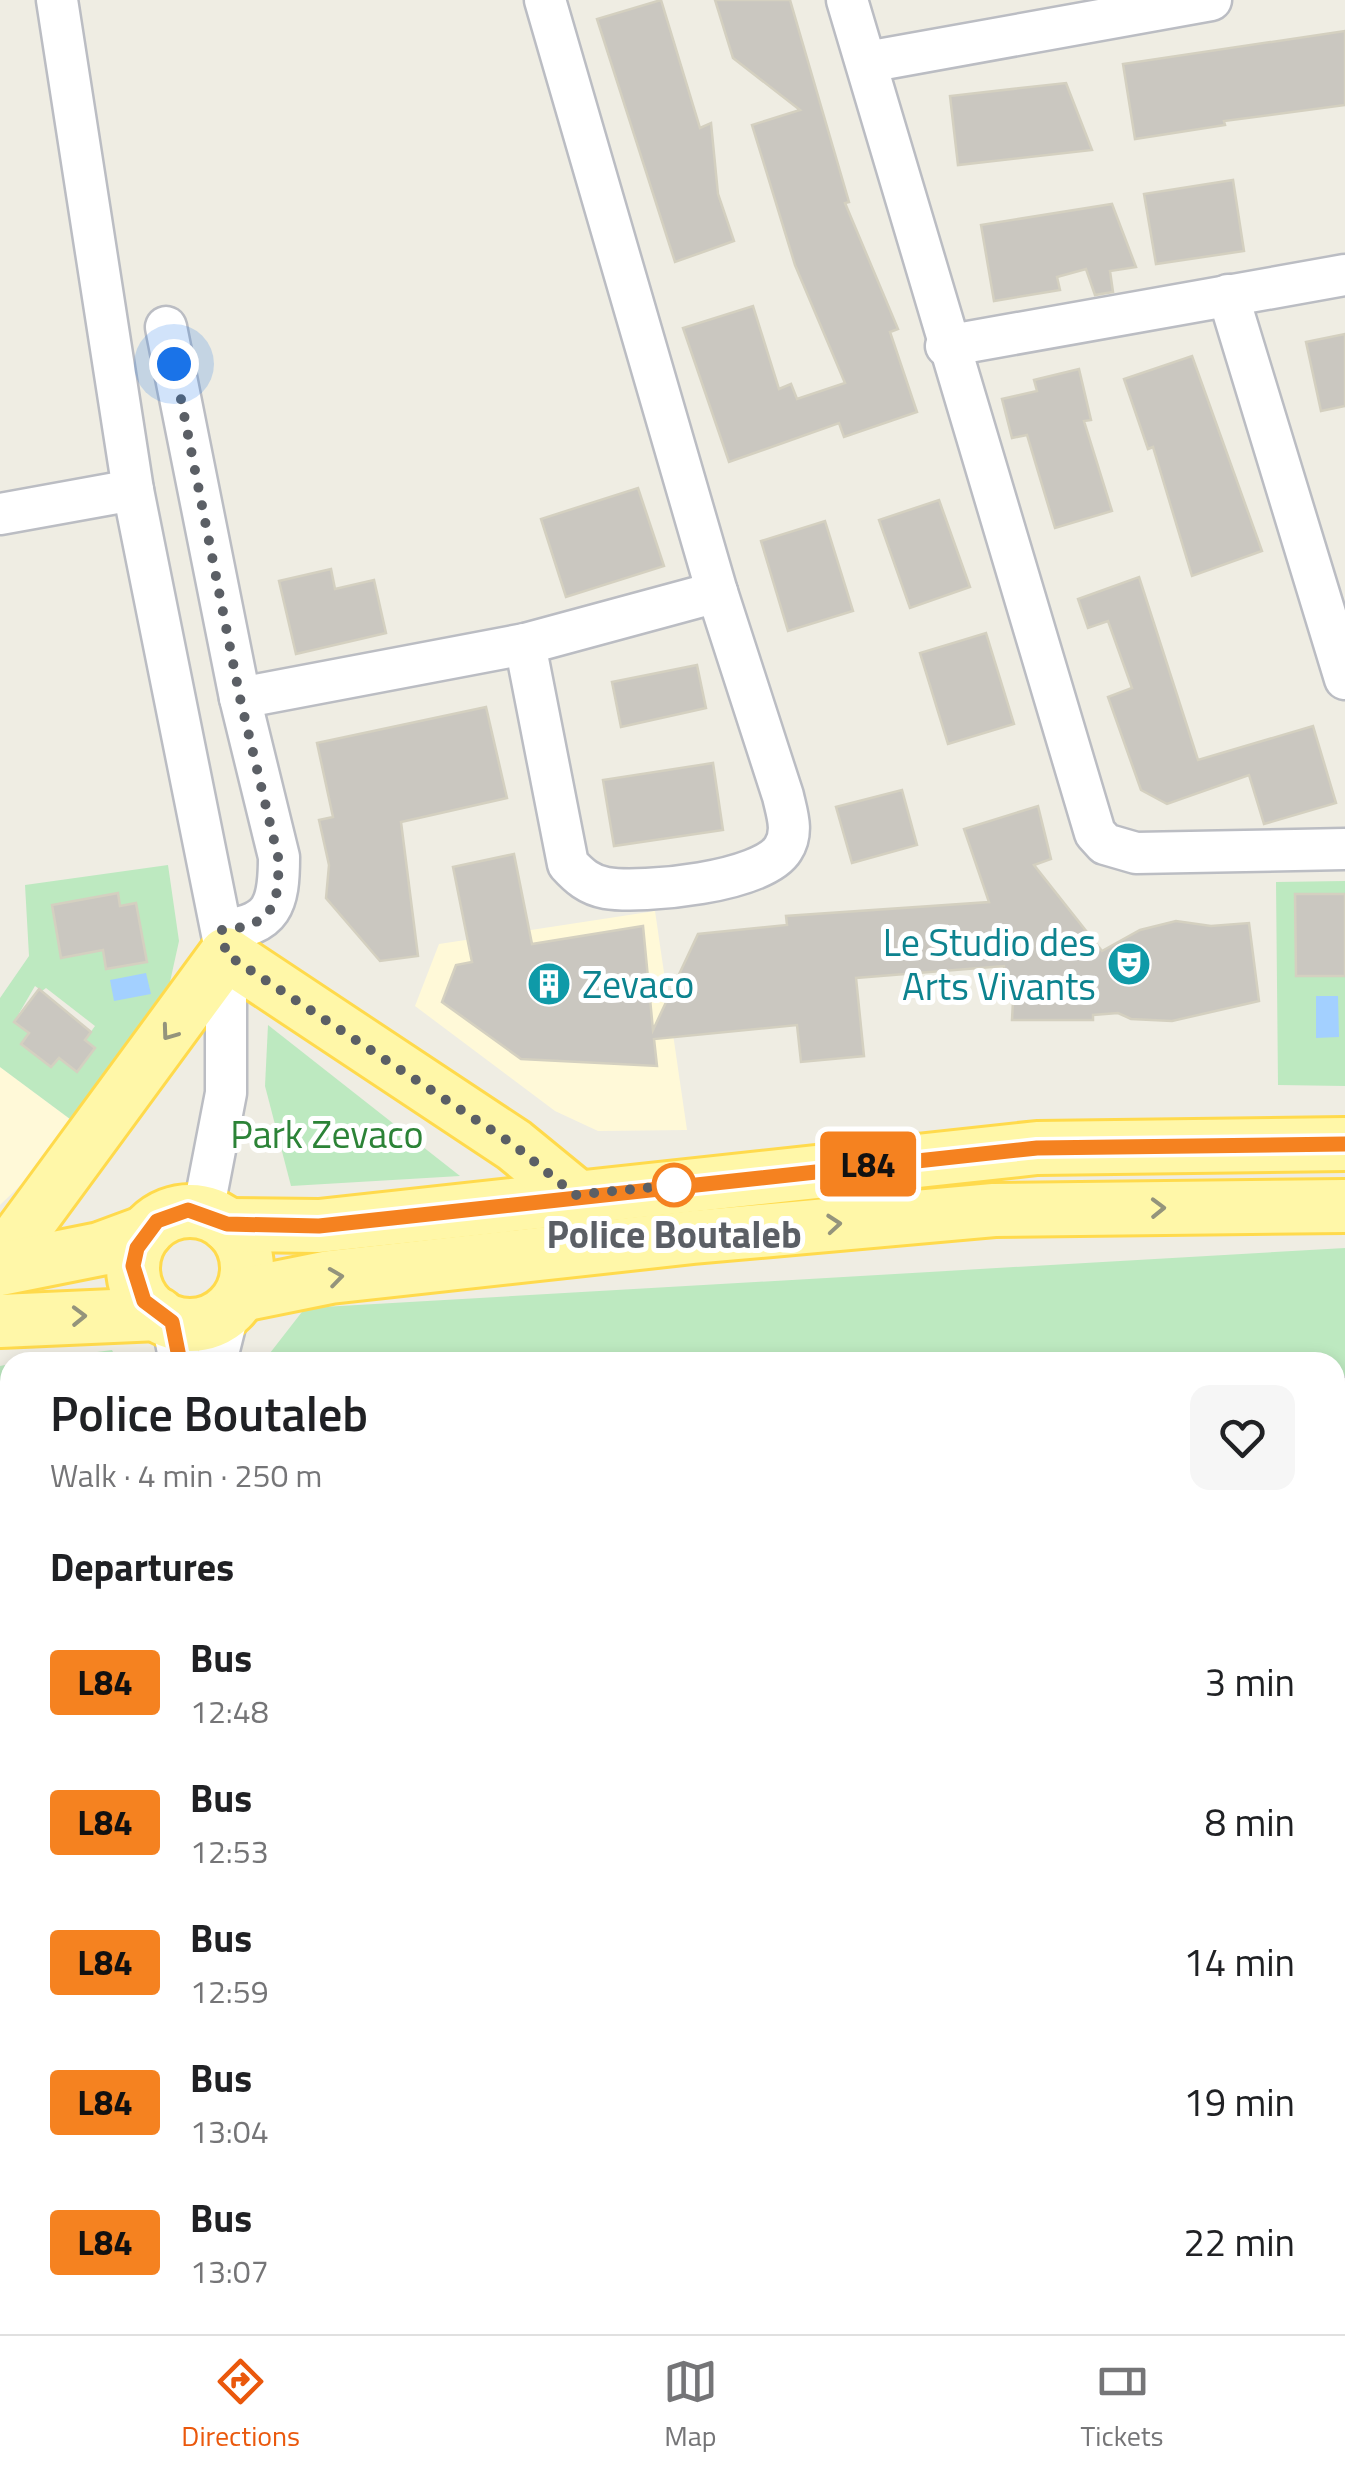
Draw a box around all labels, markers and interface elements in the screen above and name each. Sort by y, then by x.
your location [149,339,199,389]
place label: Le Studio des Arts Vivants [883,913,1096,1015]
theatre icon: Le Studio des Arts Vivants [1106,941,1152,987]
place label: Zevaco [582,955,694,1013]
building icon: Zevaco [526,961,572,1007]
one-way arrow [164,1022,181,1040]
park label: Park Zevaco [230,1105,424,1163]
line badge: L84 [810,1132,926,1196]
text: L84 [840,1137,896,1191]
marker: Police Boutaleb [653,1164,695,1206]
one-way arrow [1150,1197,1166,1219]
place label: Police Boutaleb [546,1205,802,1263]
one-way arrow [826,1214,842,1236]
one-way arrow [329,1267,345,1288]
one-way arrow [72,1305,87,1327]
text: Police Boutaleb [50,1377,368,1450]
button: heart [1190,1385,1295,1490]
text: Walk · 4 min · 250 m [50,1451,322,1499]
text: Departures [50,1538,234,1596]
text: Bus [190,1629,252,1687]
text: 3 min [1205,1653,1295,1711]
text: L84 [77,1655,133,1709]
text: 12:48 [190,1687,269,1735]
text: Bus [190,1769,252,1827]
text: 8 min [1205,1793,1295,1851]
text: L84 [77,1795,133,1849]
text: 12:53 [190,1827,269,1875]
text: Bus [190,1909,252,1967]
text: 14 min [1184,1933,1295,1991]
text: L84 [77,1935,133,1989]
text: 12:59 [190,1967,269,2015]
text: Bus [190,2049,252,2107]
text: 19 min [1184,2073,1295,2131]
text: L84 [77,2075,133,2129]
text: 13:04 [190,2107,269,2155]
text: Bus [190,2189,252,2247]
text: 22 min [1184,2213,1295,2271]
text: L84 [77,2215,133,2269]
text: 13:07 [190,2247,269,2295]
tab: Directions [181,2354,300,2457]
tab: Map [663,2354,718,2457]
tab: Tickets [1081,2354,1164,2457]

